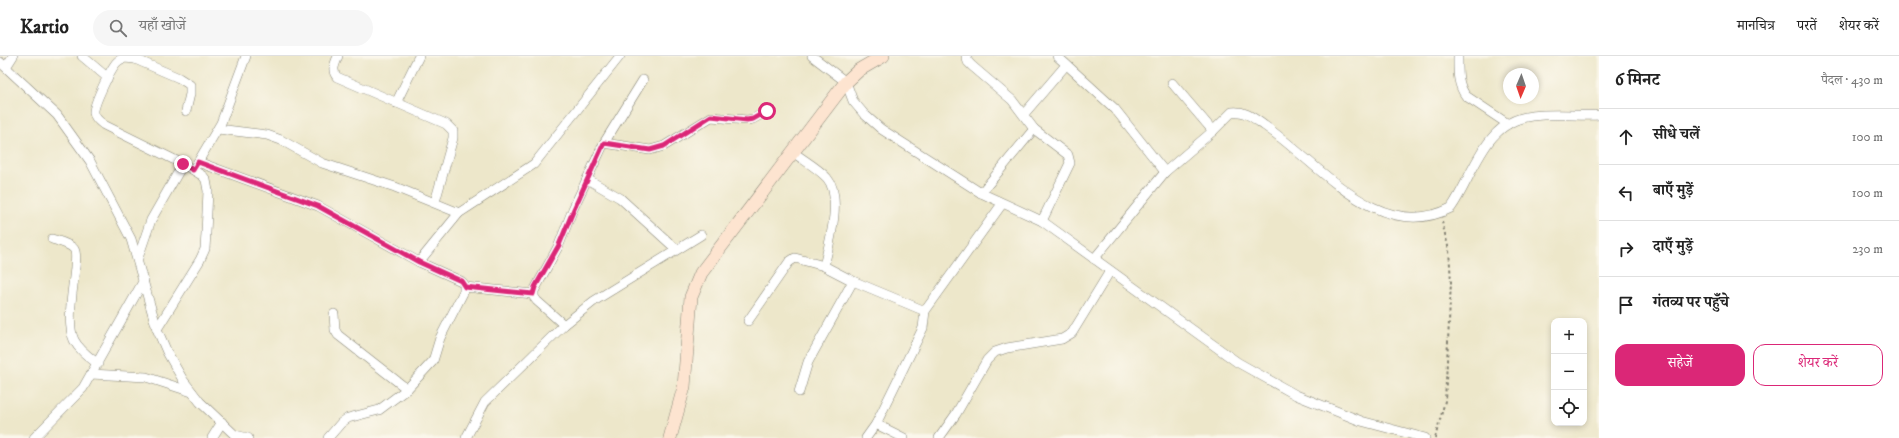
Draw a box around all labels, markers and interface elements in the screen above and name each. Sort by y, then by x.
search box [93,10,373,46]
text: Kartio [20,16,69,39]
text: यहाँ खोजें [139,16,186,35]
icon: search [107,17,129,39]
text: मानचित्र [1737,17,1775,35]
text: परतें [1797,17,1817,35]
text: शेयर करें [1839,17,1879,35]
north arrow [1503,68,1539,104]
text: 6 मिनट [1615,69,1660,91]
text: पैदल · 430 m [1821,72,1883,88]
route start [758,102,776,120]
text: सीधे चलें [1653,125,1700,144]
icon: ahead [1615,126,1637,148]
text: 100 m [1852,129,1883,145]
route end [174,155,192,173]
text: बाएँ मुड़ें [1653,181,1693,200]
icon: left [1615,182,1637,204]
text: 100 m [1852,185,1883,201]
text: दाएँ मुड़ें [1653,237,1693,256]
icon: right [1615,238,1637,260]
text: 230 m [1852,241,1883,257]
text: गंतव्य पर पहुँचे [1653,293,1729,312]
icon: arrive [1615,294,1637,316]
map controls [1551,318,1587,426]
button: + [1551,318,1587,354]
button: सहेजें [1615,344,1745,386]
button: शेयर करें [1753,344,1883,386]
button: − [1551,354,1587,390]
button: locate [1551,390,1587,426]

